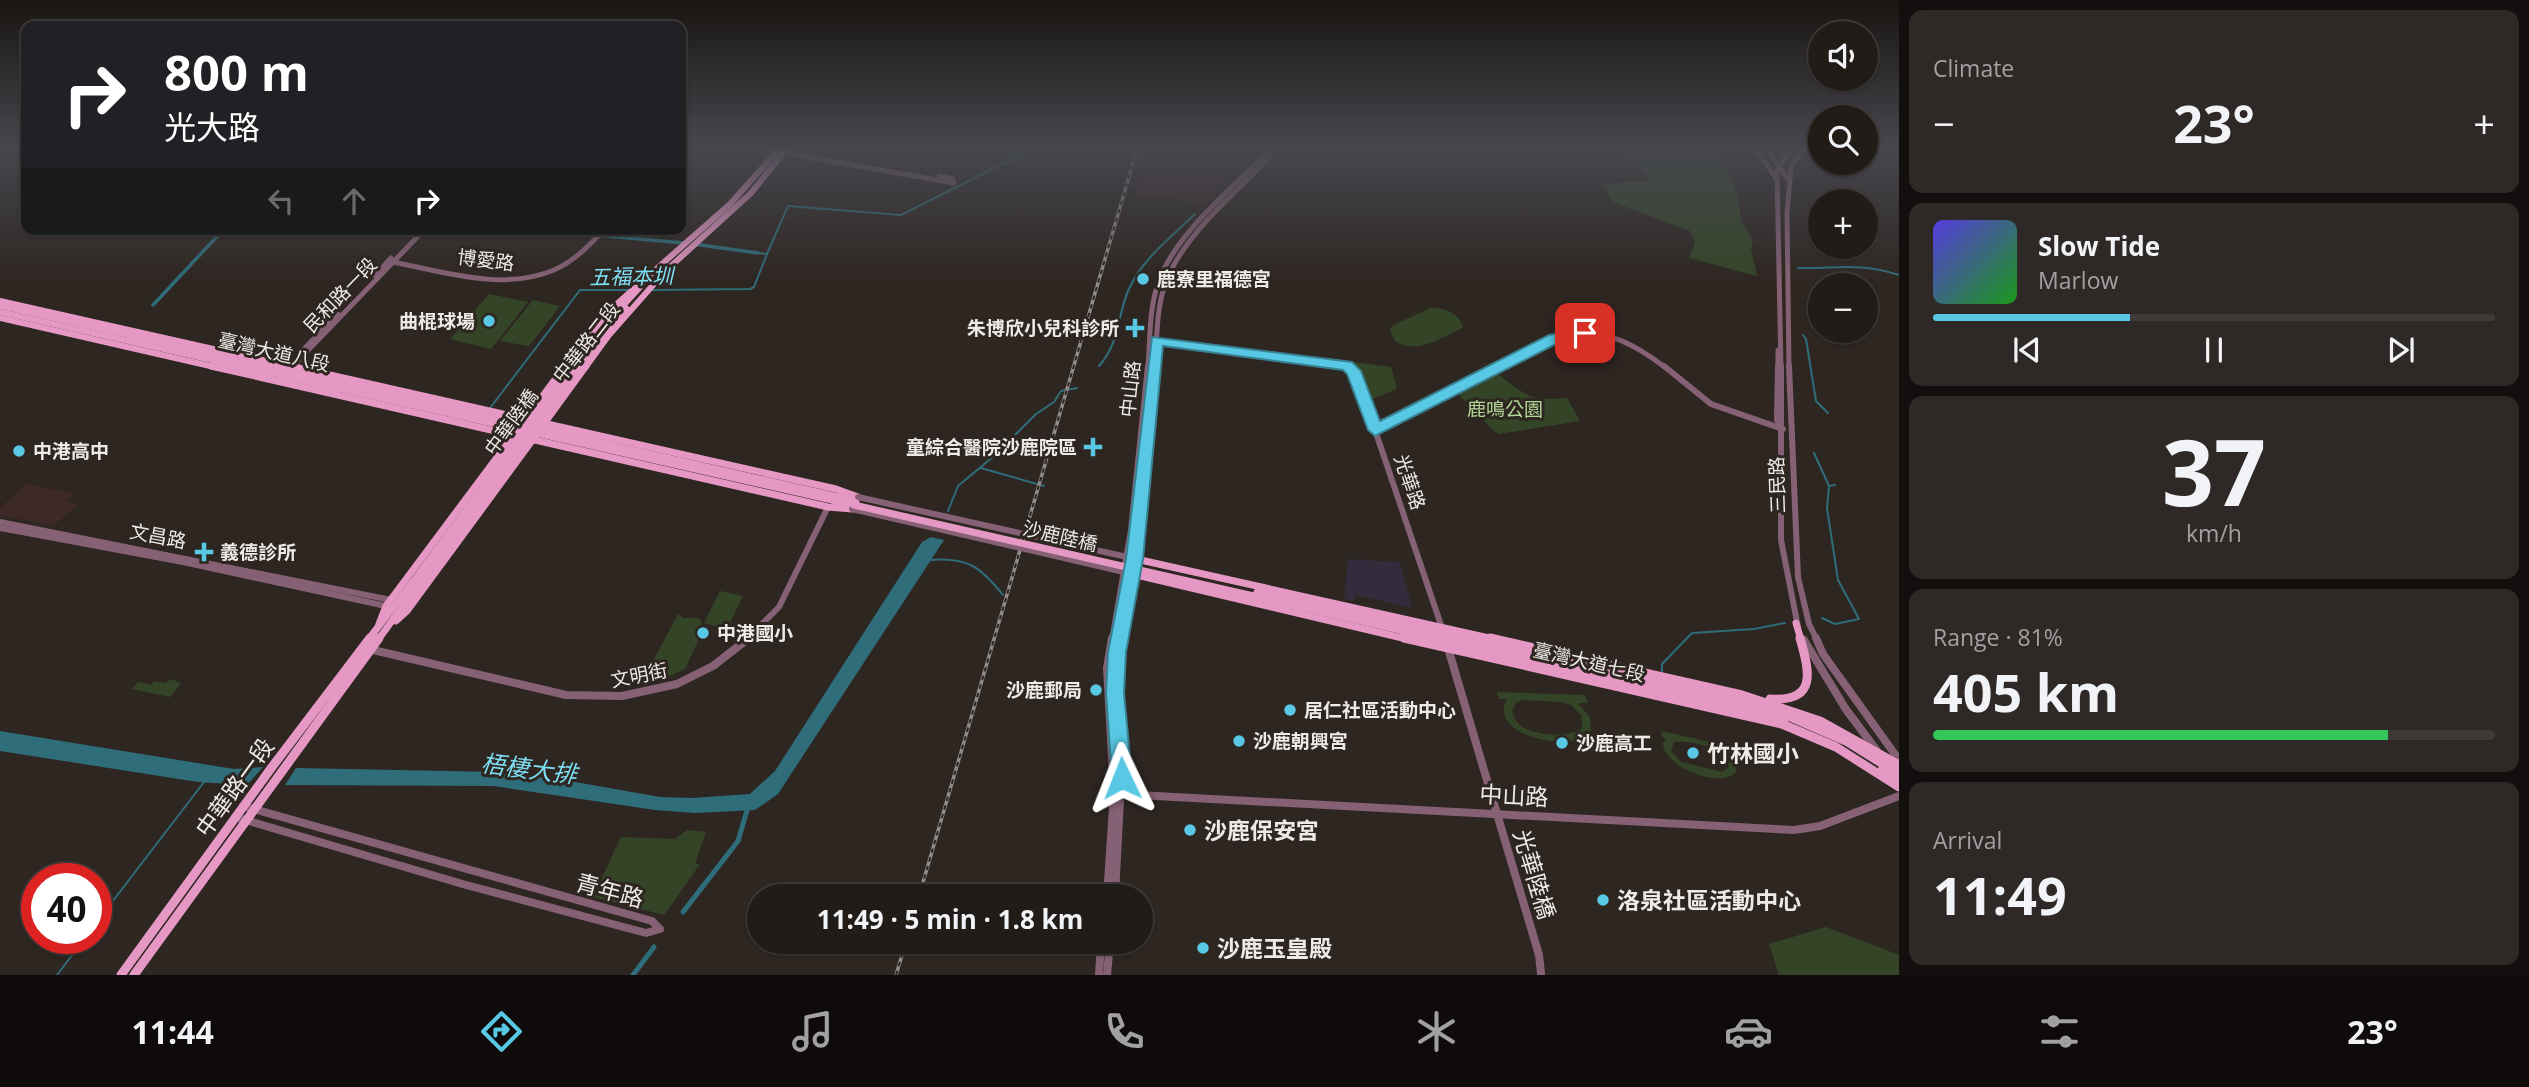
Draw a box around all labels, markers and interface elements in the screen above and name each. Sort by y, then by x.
map controls [1808,21,1878,343]
button: sound [1808,21,1878,91]
text: 800 m [164,39,309,105]
icon: right [49,49,140,140]
text: Climate [1933,52,2014,84]
text: 23° [2173,87,2255,158]
text: − [1933,97,1955,149]
text: + [2473,97,2495,149]
text: 光大路 [164,105,260,148]
button: search [1808,105,1878,175]
icon: left [262,182,300,220]
icon: ahead [335,182,373,220]
icon: right [408,182,446,220]
button: + [1808,189,1878,259]
text: Slow Tide [2038,228,2160,264]
street label: 博愛路 [456,244,516,276]
street label: 民和路一段 [298,252,382,338]
water label: 五福本圳 [589,261,676,291]
text: Marlow [2038,264,2118,296]
place label: 鹿寮里福德宮 [1157,266,1271,292]
marker: 鹿寮里福德宮 [1135,271,1151,287]
button: − [1808,273,1878,343]
street label: 中華路二段 [547,297,625,387]
pin [1555,303,1615,363]
place label: 曲棍球場 [399,308,475,334]
marker: 曲棍球場 [481,313,497,329]
icon: arrive [1566,314,1604,352]
place label: 朱博欣小兒科診所 [967,315,1119,341]
marker: 朱博欣小兒科診所 [1125,318,1145,338]
street label: 臺灣大道八段 [216,327,332,377]
icon: previous [2008,331,2046,369]
icon: pause [2195,331,2233,369]
icon: next [2382,331,2420,369]
street label: 中山路 [1114,359,1146,419]
street label: 中華陸橋 [478,384,544,460]
park label: 鹿鳴公園 [1467,396,1543,422]
text: 37 [2162,409,2266,533]
place label: 童綜合醫院沙鹿院區 [906,434,1077,460]
marker: 童綜合醫院沙鹿院區 [1083,437,1103,457]
place label: 中港高中 [33,438,109,464]
marker: 中港高中 [11,443,27,459]
street label: 光華路 [1388,451,1432,513]
street label: 三民路 [1763,456,1791,514]
street label: 沙鹿陸橋 [1020,515,1100,557]
text: km/h [2186,517,2242,549]
street label: 文昌路 [128,518,188,554]
place label: 義德診所 [220,539,296,565]
marker: 義德診所 [194,542,214,562]
place label: 中港國小 [717,620,793,646]
text: Range · 81% [1933,621,2063,653]
marker: 中港國小 [695,625,711,641]
street label: 臺灣大道七段 [1531,637,1647,687]
text: 405 km [1933,656,2119,727]
street label: 文明街 [609,657,669,693]
place label: 沙鹿郵局 [1006,677,1082,703]
marker: 沙鹿郵局 [1088,682,1104,698]
place label: 居仁社區活動中心 [1304,697,1456,723]
marker: 居仁社區活動中心 [1282,702,1298,718]
place label: 沙鹿朝興宮 [1253,728,1348,754]
place label: 沙鹿高工 [1576,730,1652,756]
street label: 中華路一段 [187,731,281,843]
marker: 沙鹿朝興宮 [1231,733,1247,749]
marker: 沙鹿高工 [1554,735,1570,751]
place label: 竹林國小 [1707,737,1799,769]
position arrow [1085,741,1159,815]
marker: 竹林國小 [1685,745,1701,761]
water label: 梧棲大排 [479,746,582,791]
street label: 中山路 [1479,777,1549,813]
place label: 沙鹿保安宮 [1204,814,1319,846]
marker: 沙鹿保安宮 [1182,822,1198,838]
text: Arrival [1933,824,2002,856]
street label: 光華陸橋 [1506,825,1564,923]
text: 11:49 [1933,859,2067,930]
speed limit sign: 40 [21,863,112,954]
street label: 青年路 [573,866,647,914]
place label: 洛泉社區活動中心 [1617,884,1801,916]
marker: 洛泉社區活動中心 [1595,892,1611,908]
text: 11:49 · 5 min · 1.8 km [817,901,1083,937]
place label: 沙鹿玉皇殿 [1217,932,1332,964]
marker: 沙鹿玉皇殿 [1195,940,1211,956]
icon: directions [477,1007,526,1056]
icon: music [788,1007,837,1056]
icon: phone [1100,1007,1149,1056]
icon: climate [1412,1007,1461,1056]
icon: car [1724,1007,1773,1056]
icon: filters [2035,1007,2084,1056]
text: 11:44 [131,1010,214,1053]
text: 23° [2347,1010,2398,1053]

